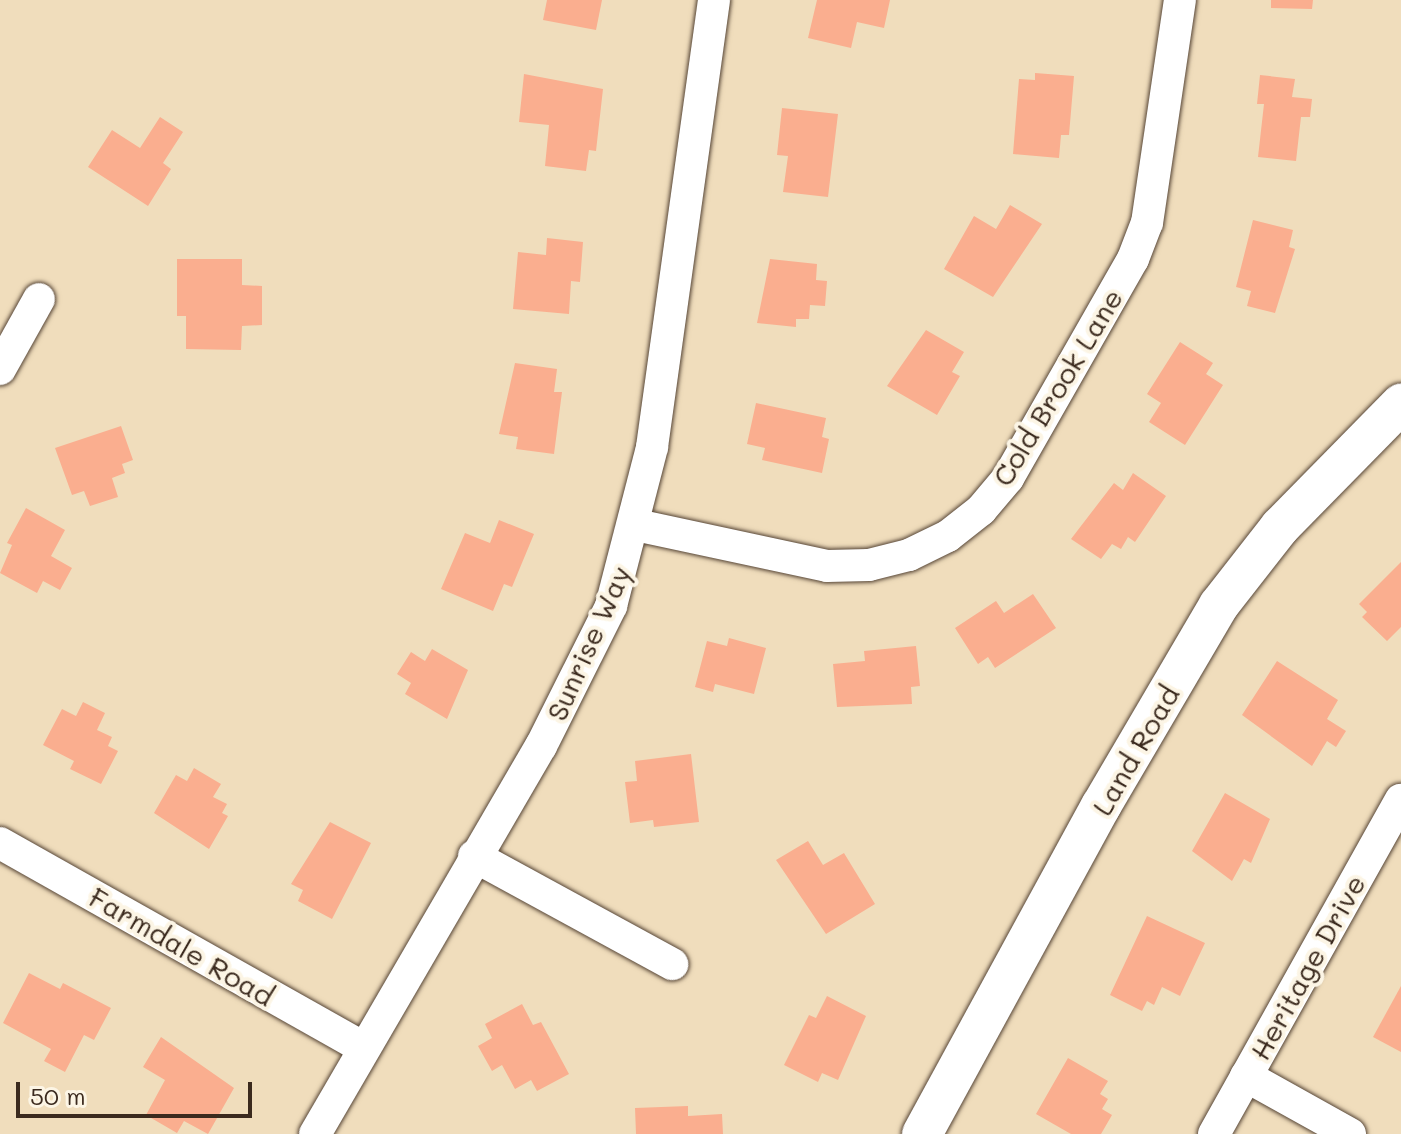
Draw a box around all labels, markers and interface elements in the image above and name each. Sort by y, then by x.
street label: Cold Brook Lane [985,282,1129,492]
street label: Sunrise Way [539,560,637,726]
street label: Land Road [1084,679,1186,821]
street label: Heritage Drive [1242,869,1372,1065]
street label: Farmdale Road [84,880,280,1012]
scale bar [20,1066,256,1116]
text: 50 m [30,1080,86,1111]

